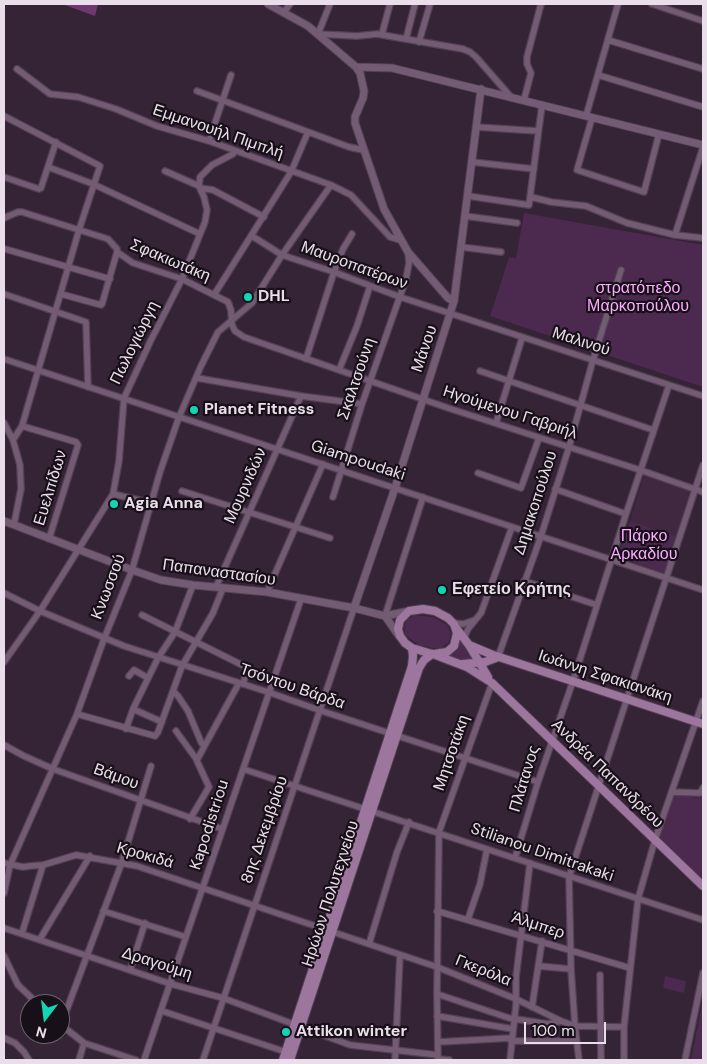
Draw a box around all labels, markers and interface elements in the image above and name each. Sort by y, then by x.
street label: Εµµανουήλ Πιµπλή [150,101,286,163]
street label: Σφακιωτάκη [127,235,213,287]
street label: Μαυροπατέρων [298,238,410,294]
park label: στρατόπεδο Μαρκοπούλου [587,279,689,317]
place label: DHL [258,287,290,307]
marker: DHL [242,291,254,303]
street label: Πωλογιώργη [107,298,163,388]
street label: Μάνου [408,323,442,375]
street label: Μαλινού [550,324,612,360]
street label: Σκαλτσούνη [334,335,380,423]
street label: Ηγούμενου Γαβριήλ [440,382,580,444]
place label: Planet Fitness [204,400,314,420]
marker: Planet Fitness [188,404,200,416]
street label: Giampoudaki [308,437,408,485]
street label: Μουρνιδών [221,445,271,527]
street label: Ευελπίδων [30,448,72,528]
street label: Δημακοπούλου [510,449,562,557]
place label: Agia Anna [124,494,203,514]
marker: Agia Anna [108,498,120,510]
park label: Πάρκο Αρκαδίου [611,527,677,565]
street label: Κνωσσού [88,552,130,622]
street label: Παπαναστασίου [161,556,277,590]
place label: Εφετείο Κρήτης [452,580,571,600]
marker: Εφετείο Κρήτης [436,584,448,596]
street label: Ιωάννη Σφακιανάκη [536,646,674,708]
street label: Τσόντου Βάρδα [237,660,347,714]
street label: Μητσοτάκη [430,712,474,794]
street label: Ανδρέα Παπανδρέου [547,716,667,832]
street label: Πλάτανος [506,743,544,815]
street label: Βάμου [91,760,141,794]
street label: 8ης Δεκεμβρίου [238,774,292,886]
street label: Kapodistriou [186,778,234,872]
street label: Ηρώων Πολυτεχνείου [298,818,364,970]
street label: Stilianou Dimitrakaki [468,819,616,887]
street label: Κροκιδά [114,839,176,873]
street label: Άλμπερ [509,908,567,944]
street label: Δραγούμη [119,944,195,984]
street label: Γκερόλα [452,951,514,991]
north arrow [20,994,70,1044]
scale bar [527,1012,610,1044]
text: 100 m [532,1021,575,1041]
place label: Attikon winter [296,1022,407,1042]
text: N [34,1023,49,1043]
marker: Attikon winter [280,1026,292,1038]

